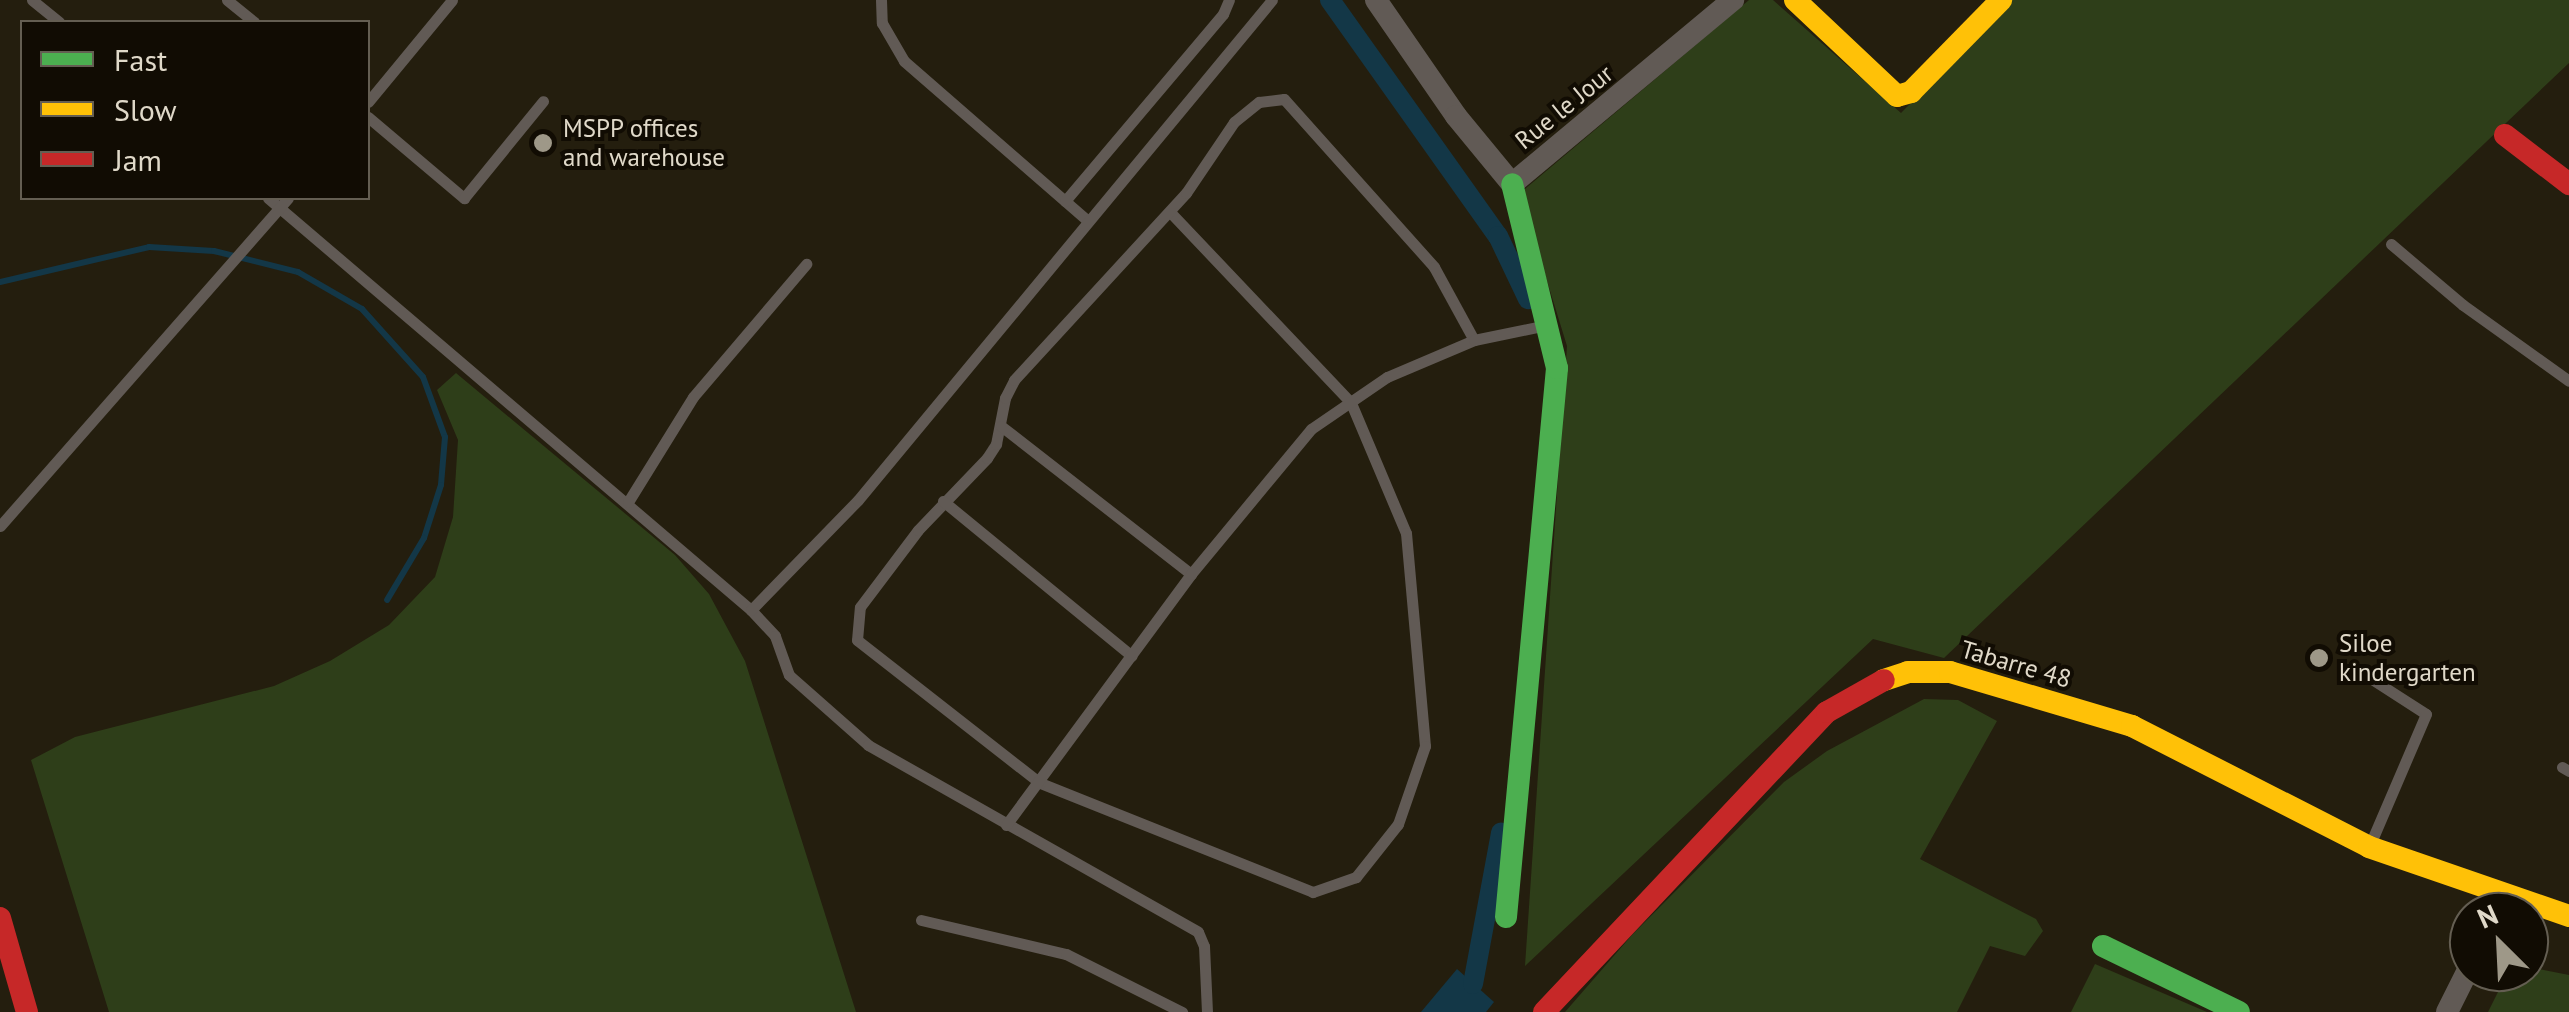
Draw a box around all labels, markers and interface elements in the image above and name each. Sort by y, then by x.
legend [20,20,370,200]
text: Fast [114,40,167,79]
street label: Rue le Jour [1509,59,1619,155]
text: Slow [114,90,177,129]
place label: MSPP offices and warehouse [563,114,725,173]
marker: MSPP offices and warehouse [532,132,554,154]
text: Jam [114,140,162,179]
place label: Siloe kindergarten [2339,629,2476,688]
street label: Tabarre 48 [1957,634,2075,694]
marker: Siloe kindergarten [2308,647,2330,669]
north arrow [2449,892,2549,992]
text: N [2471,895,2503,937]

